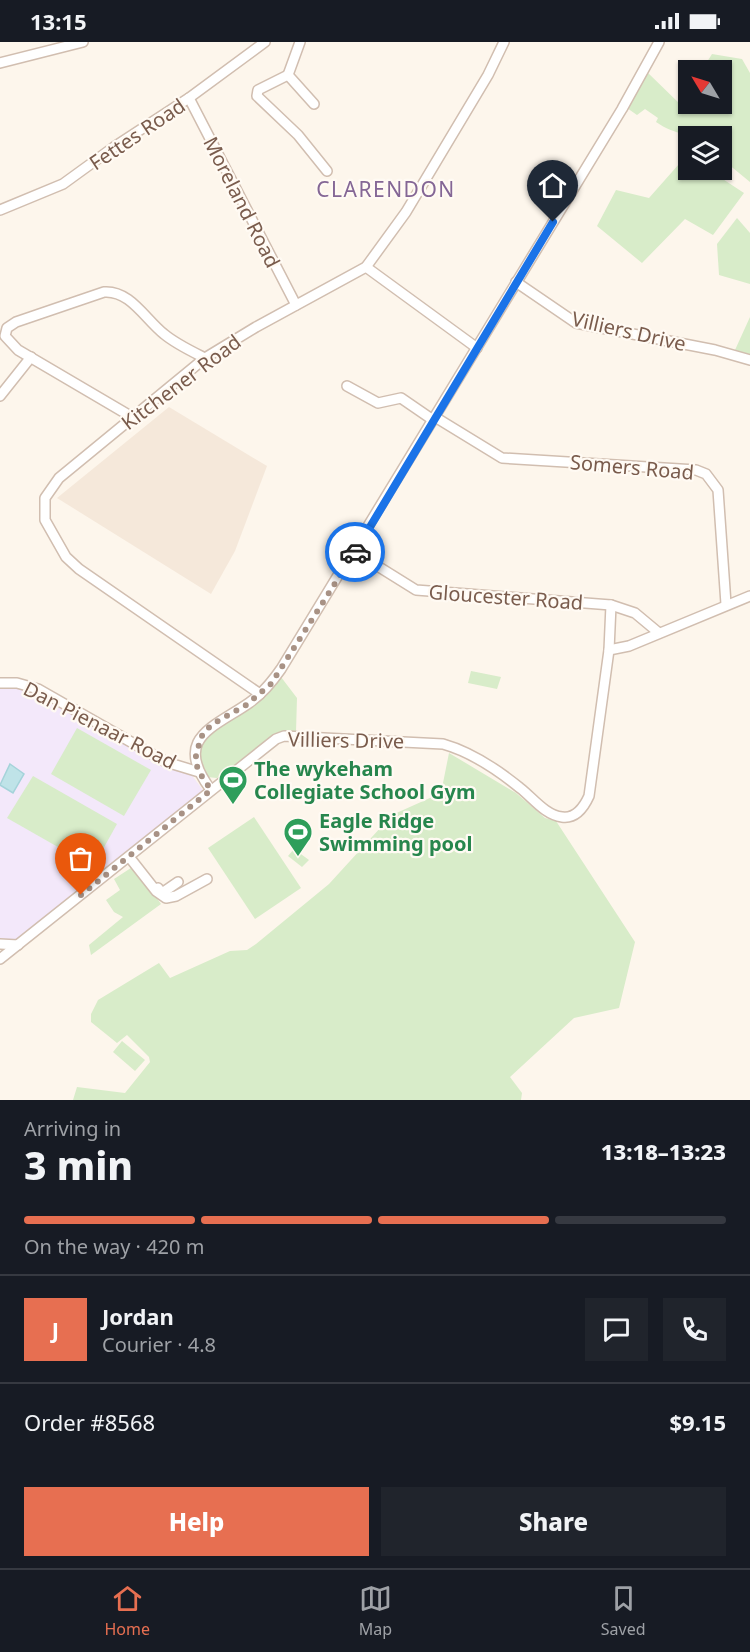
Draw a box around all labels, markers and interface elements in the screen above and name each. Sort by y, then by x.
text: 13:15 [30,6,87,36]
north arrow [678,60,732,114]
map controls [678,60,732,180]
street label: Fettes Road [84,92,190,176]
button: layers [678,126,732,180]
street label: Moreland Road [197,132,287,272]
pin [527,160,578,222]
icon: home [536,169,569,202]
district label: CLARENDON [316,175,456,203]
street label: Villiers Drive [569,305,689,357]
street label: Kitchener Road [116,328,246,436]
street label: Somers Road [569,448,695,486]
courier [325,522,385,582]
icon: car [339,536,372,569]
street label: Gloucester Road [428,578,584,616]
street label: Dan Pienaar Road [19,675,181,775]
street label: Villiers Drive [288,725,404,755]
place label: The wykeham Collegiate School Gym [254,755,476,805]
sports icon: The wykeham Collegiate School Gym [217,764,249,806]
place label: Eagle Ridge Swimming pool [319,807,473,857]
sports icon: Eagle Ridge Swimming pool [282,816,314,858]
pin [55,833,106,895]
icon: bag [64,842,97,875]
text: Arriving in [24,1115,121,1142]
text: 13:18–13:23 [601,1136,726,1166]
text: 3 min [24,1138,133,1191]
text: On the way · 420 m [24,1233,204,1260]
button: chat [585,1298,648,1361]
button: phone [663,1298,726,1361]
text: Jordan [102,1301,174,1331]
text: J [52,1314,59,1344]
text: Courier · 4.8 [102,1331,216,1358]
text: Order #8568 [24,1407,155,1437]
text: $9.15 [669,1407,726,1437]
button: Help [24,1487,369,1556]
button: Share [381,1487,726,1556]
tab: Home [104,1582,150,1640]
tab: Map [359,1582,392,1640]
tab: Saved [601,1582,646,1640]

